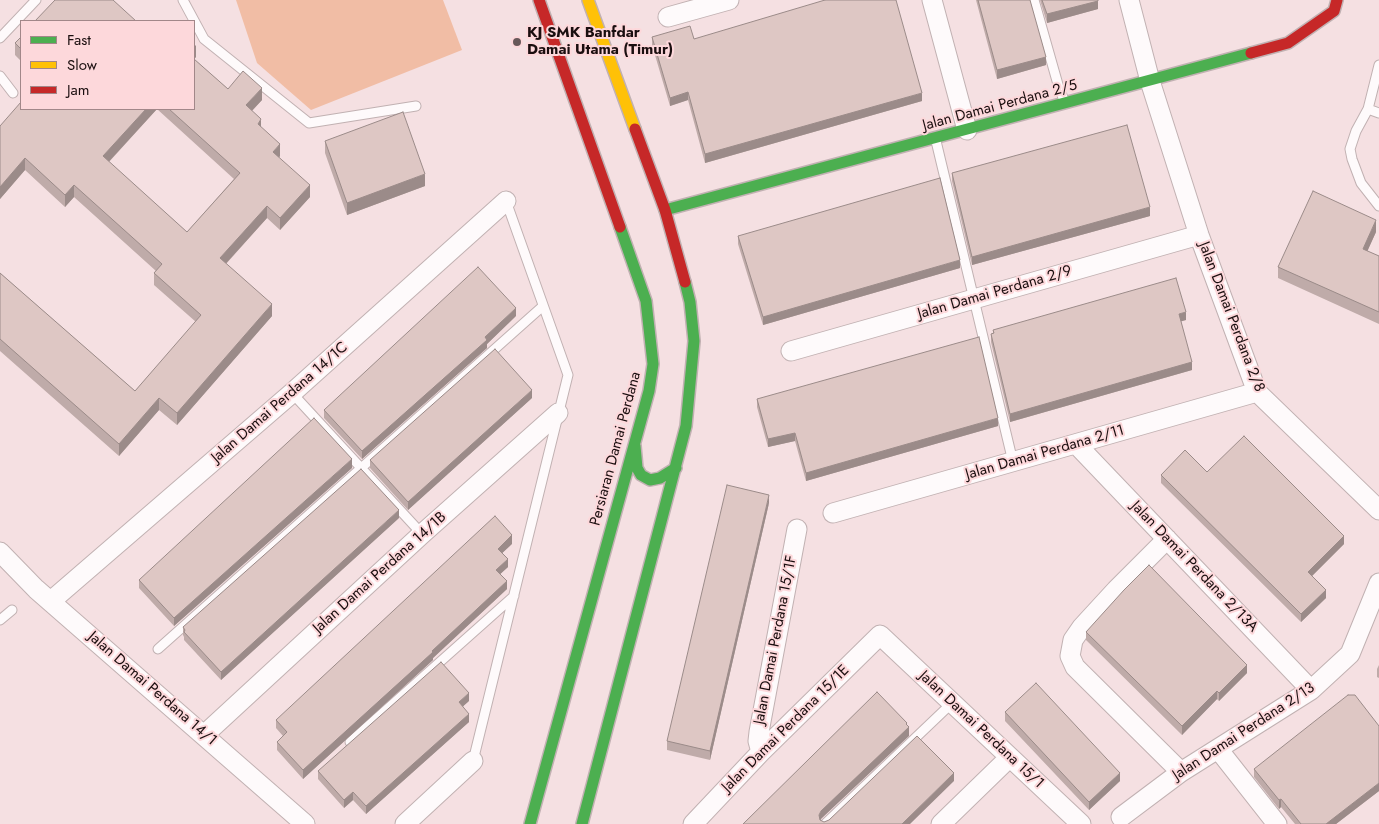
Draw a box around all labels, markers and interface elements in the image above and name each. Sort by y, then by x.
legend [20,20,195,110]
place label: KJ SMK Banfdar Damai Utama (Timur) [527,24,673,59]
text: Fast [67,29,91,51]
marker: KJ SMK Banfdar Damai Utama (Timur) [511,36,523,48]
text: Slow [67,54,97,76]
street label: Jalan Damai Perdana 2/5 [921,77,1079,135]
text: Jam [67,79,90,101]
street label: Jalan Damai Perdana 2/8 [1194,240,1268,394]
street label: Jalan Damai Perdana 2/9 [916,262,1074,324]
street label: Jalan Damai Perdana 14/1C [208,339,352,467]
street label: Persiaran Damai Perdana [587,370,645,528]
street label: Jalan Damai Perdana 2/11 [964,422,1126,484]
street label: Jalan Damai Perdana 2/13A [1127,498,1261,636]
street label: Jalan Damai Perdana 14/1B [310,508,450,638]
street label: Jalan Damai Perdana 15/1F [751,554,801,726]
street label: Jalan Damai Perdana 14/1 [84,628,220,750]
street label: Jalan Damai Perdana 15/1E [719,662,853,796]
street label: Jalan Damai Perdana 15/1 [915,667,1047,793]
street label: Jalan Damai Perdana 2/13 [1170,679,1318,785]

